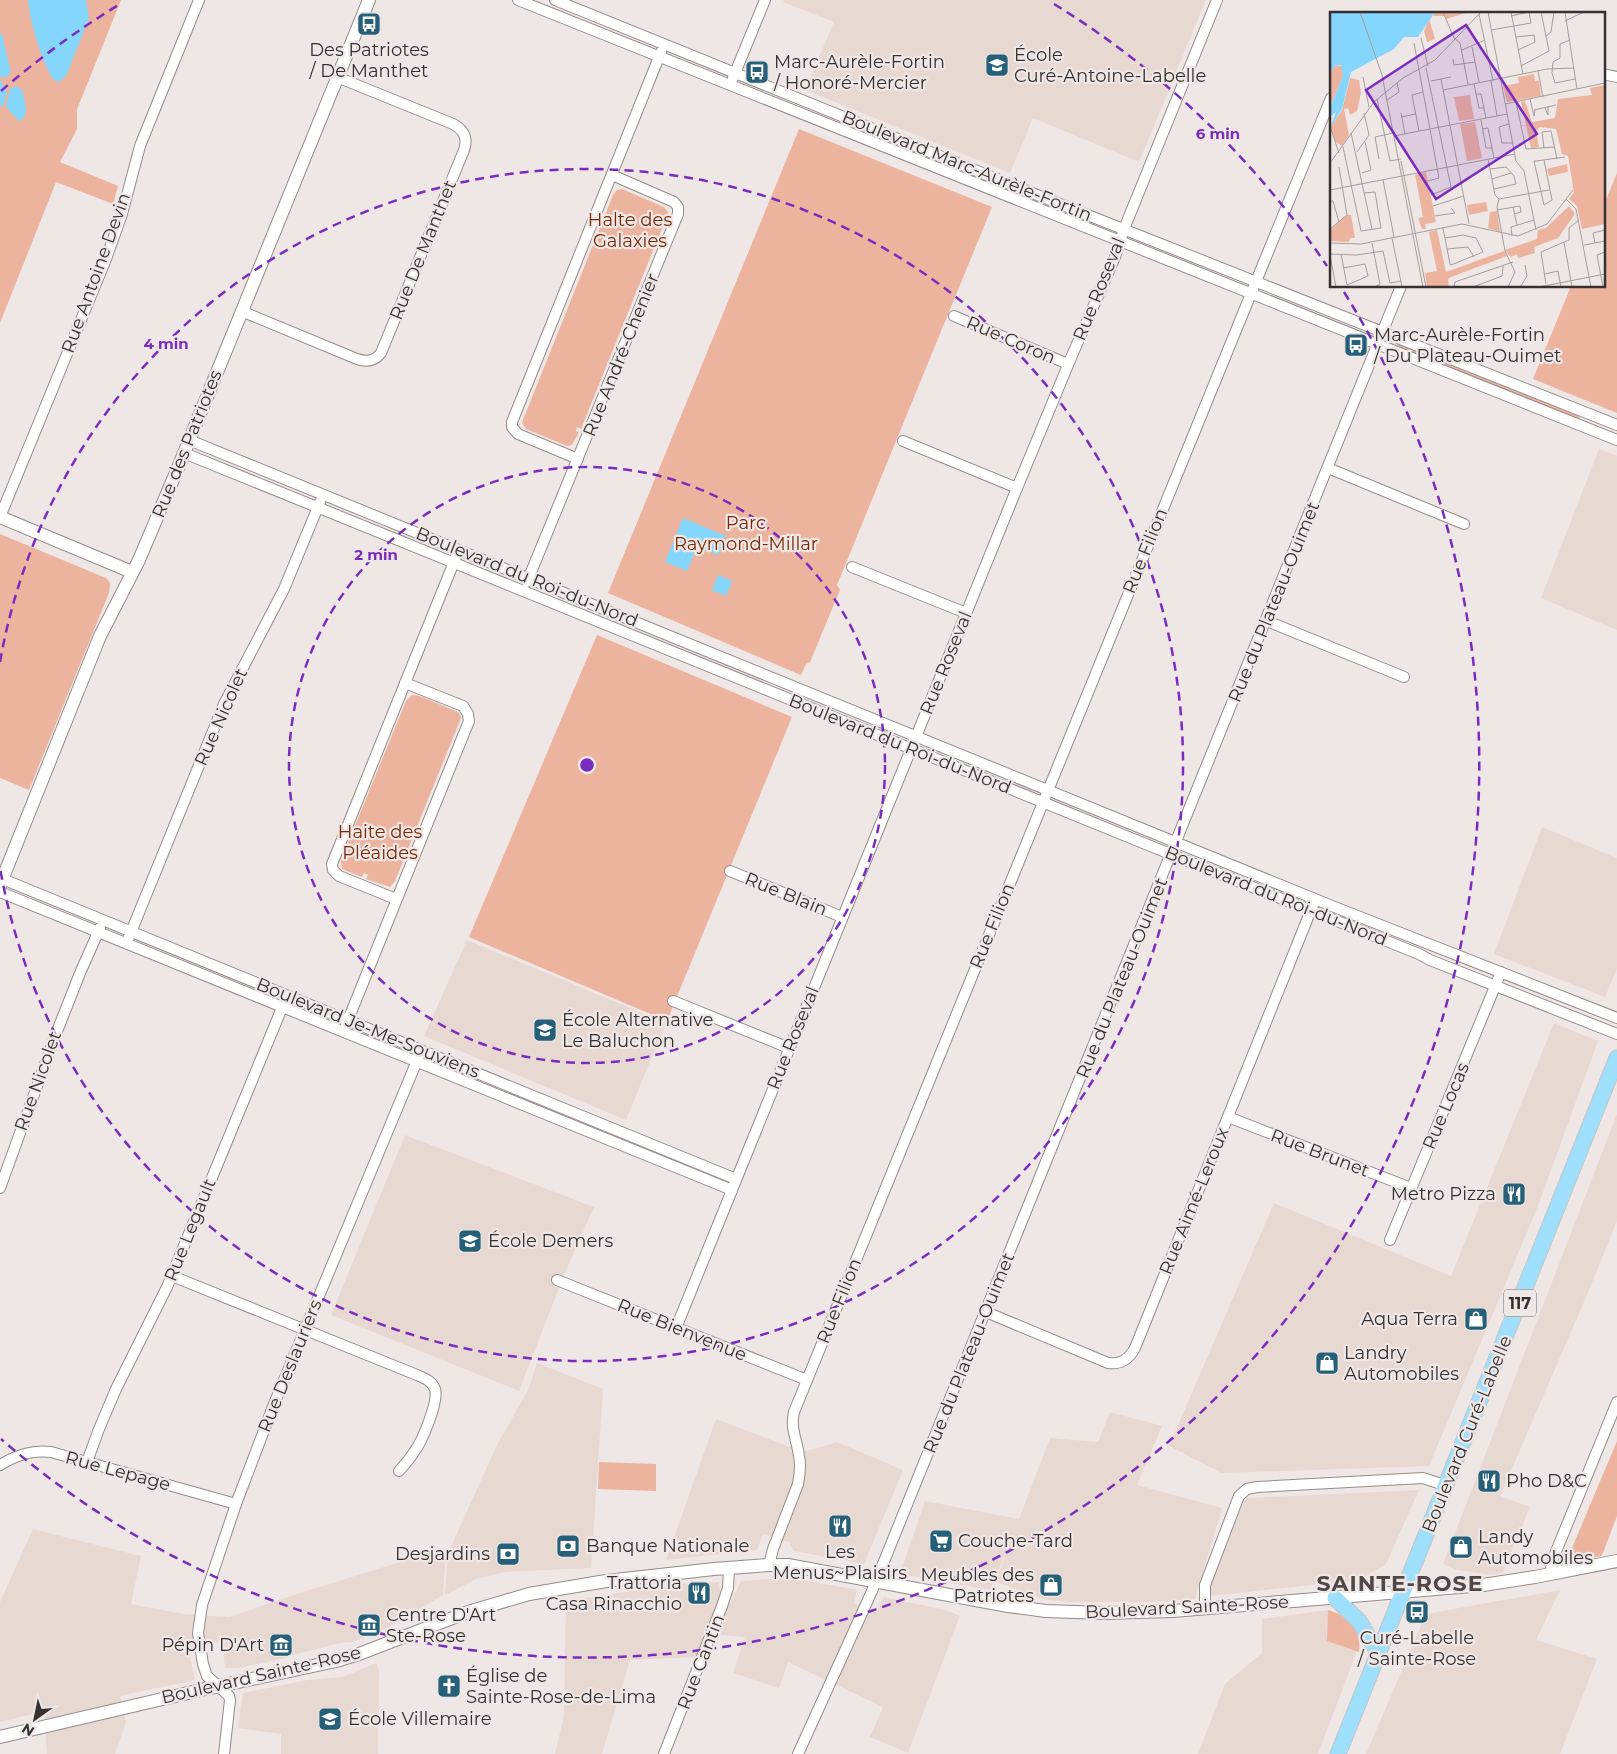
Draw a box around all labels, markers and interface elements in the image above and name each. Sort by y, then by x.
bus stop icon: Des Patriotes / De Manthet [356,11,382,37]
inset map [1330,12,1604,288]
place label: Des Patriotes / De Manthet [309,39,429,82]
place label: École Curé-Antoine-Labelle [1014,44,1206,87]
place label: Marc-Aurèle-Fortin / Honoré-Mercier [773,51,945,94]
school or university icon: École Curé-Antoine-Labelle [984,52,1010,78]
bus stop icon: Marc-Aurèle-Fortin / Honoré-Mercier [744,59,770,85]
street label: Boulevard Marc-Aurèle-Fortin [839,106,1095,226]
text: 6 min [1196,124,1240,143]
street label: Rue De Manthet [385,177,461,323]
street label: Rue Antoine Devin [57,190,135,356]
park label: Halte des Galaxies [588,209,672,252]
street label: Rue Roseval [1068,234,1130,344]
street label: Rue André-Chenier [578,270,664,440]
street label: Rue Coron [963,311,1059,369]
place label: Marc-Aurèle-Fortin / Du Plateau-Ouimet [1373,324,1561,367]
bus stop icon: Marc-Aurèle-Fortin / Du Plateau-Ouimet [1343,332,1369,358]
text: 4 min [143,334,189,353]
street label: Rue des Patriotes [147,367,227,521]
street label: Rue du Plateau-Ouimet [1224,498,1324,706]
street label: Rue Filion [1118,505,1172,597]
park label: Parc Raymond-Millar [674,512,818,555]
street label: Boulevard du Roi-du-Nord [413,522,641,632]
text: 2 min [354,545,398,564]
street label: Rue Roseval [915,608,977,718]
street label: Rue Nicolet [190,665,252,769]
street label: Boulevard du Roi-du-Nord [786,689,1014,799]
centre of rings [578,756,596,774]
park label: Haite des Pléaides [338,821,422,864]
street label: Boulevard du Roi-du-Nord [1162,841,1390,951]
street label: Rue Blain [742,868,830,920]
street label: Rue du Plateau-Ouimet [1072,874,1172,1082]
street label: Rue Filion [965,880,1019,972]
street label: Boulevard Je-Me-Souviens [253,973,483,1083]
street label: Rue Roseval [762,983,824,1093]
place label: École Alternative Le Baluchon [562,1009,714,1052]
school or university icon: École Alternative Le Baluchon [532,1017,558,1043]
street label: Rue Nicolet [10,1028,66,1134]
street label: Rue Locas [1418,1059,1474,1153]
street label: Rue Aimé-Leroux [1154,1124,1234,1278]
street label: Rue Brunet [1268,1124,1372,1182]
street label: Rue Legault [159,1175,221,1285]
restaurant icon: Metro Pizza [1501,1181,1527,1207]
place label: Metro Pizza [1391,1183,1496,1205]
school or university icon: École Demers [457,1228,483,1254]
place label: École Demers [488,1230,613,1252]
street label: Rue du Plateau-Ouimet [919,1249,1019,1457]
street label: Rue Filion [812,1255,866,1347]
road number: 117 [1504,1290,1536,1316]
street label: Rue Bienvenue [614,1294,750,1366]
street label: Rue Deslauriers [253,1296,327,1436]
shop icon: Aqua Terra [1463,1306,1489,1332]
place label: Aqua Terra [1361,1308,1458,1330]
street label: Boulevard Curé-Labelle [1417,1332,1517,1536]
place label: Landry Automobiles [1344,1342,1459,1385]
shop icon: Landry Automobiles [1314,1350,1340,1376]
street label: Rue Lepage [63,1446,173,1496]
restaurant icon: Pho D&C [1476,1468,1502,1494]
place label: Pho D&C [1506,1470,1587,1492]
restaurant icon: Les Menus~Plaisirs [827,1513,853,1539]
place label: Landy Automobiles [1478,1526,1593,1569]
supermarket icon: Couche-Tard [928,1528,954,1554]
place label: Couche-Tard [958,1530,1073,1552]
bank icon: Banque Nationale [555,1533,581,1559]
shop icon: Landy Automobiles [1448,1534,1474,1560]
place label: Banque Nationale [586,1535,750,1557]
bank icon: Desjardins [495,1541,521,1567]
place label: Les Menus~Plaisirs [773,1541,907,1584]
place label: Desjardins [395,1543,490,1565]
place label: Meubles des Patriotes [921,1564,1034,1607]
district label: SAINTE-ROSE [1317,1570,1483,1597]
place label: Trattoria Casa Rinacchio [546,1572,682,1615]
shop icon: Meubles des Patriotes [1038,1572,1064,1598]
restaurant icon: Trattoria Casa Rinacchio [686,1580,712,1606]
street label: Boulevard Sainte-Rose [1085,1591,1290,1623]
bus stop icon: Curé-Labelle / Sainte-Rose [1404,1599,1430,1625]
place label: Centre D'Art Ste-Rose [386,1604,496,1647]
street label: Rue Cantin [673,1611,729,1713]
museum icon: Centre D'Art Ste-Rose [356,1612,382,1638]
place label: Curé-Labelle / Sainte-Rose [1357,1627,1476,1670]
museum icon: Pépin D'Art [268,1632,294,1658]
place label: Pépin D'Art [161,1634,264,1656]
street label: Boulevard Sainte-Rose [159,1641,363,1709]
place label: Église de Sainte-Rose-de-Lima [466,1665,656,1708]
church icon: Église de Sainte-Rose-de-Lima [436,1673,462,1699]
north arrow [10,1694,60,1744]
school or university icon: École Villemaire [317,1706,343,1732]
place label: École Villemaire [348,1708,492,1730]
text: N [18,1719,38,1741]

